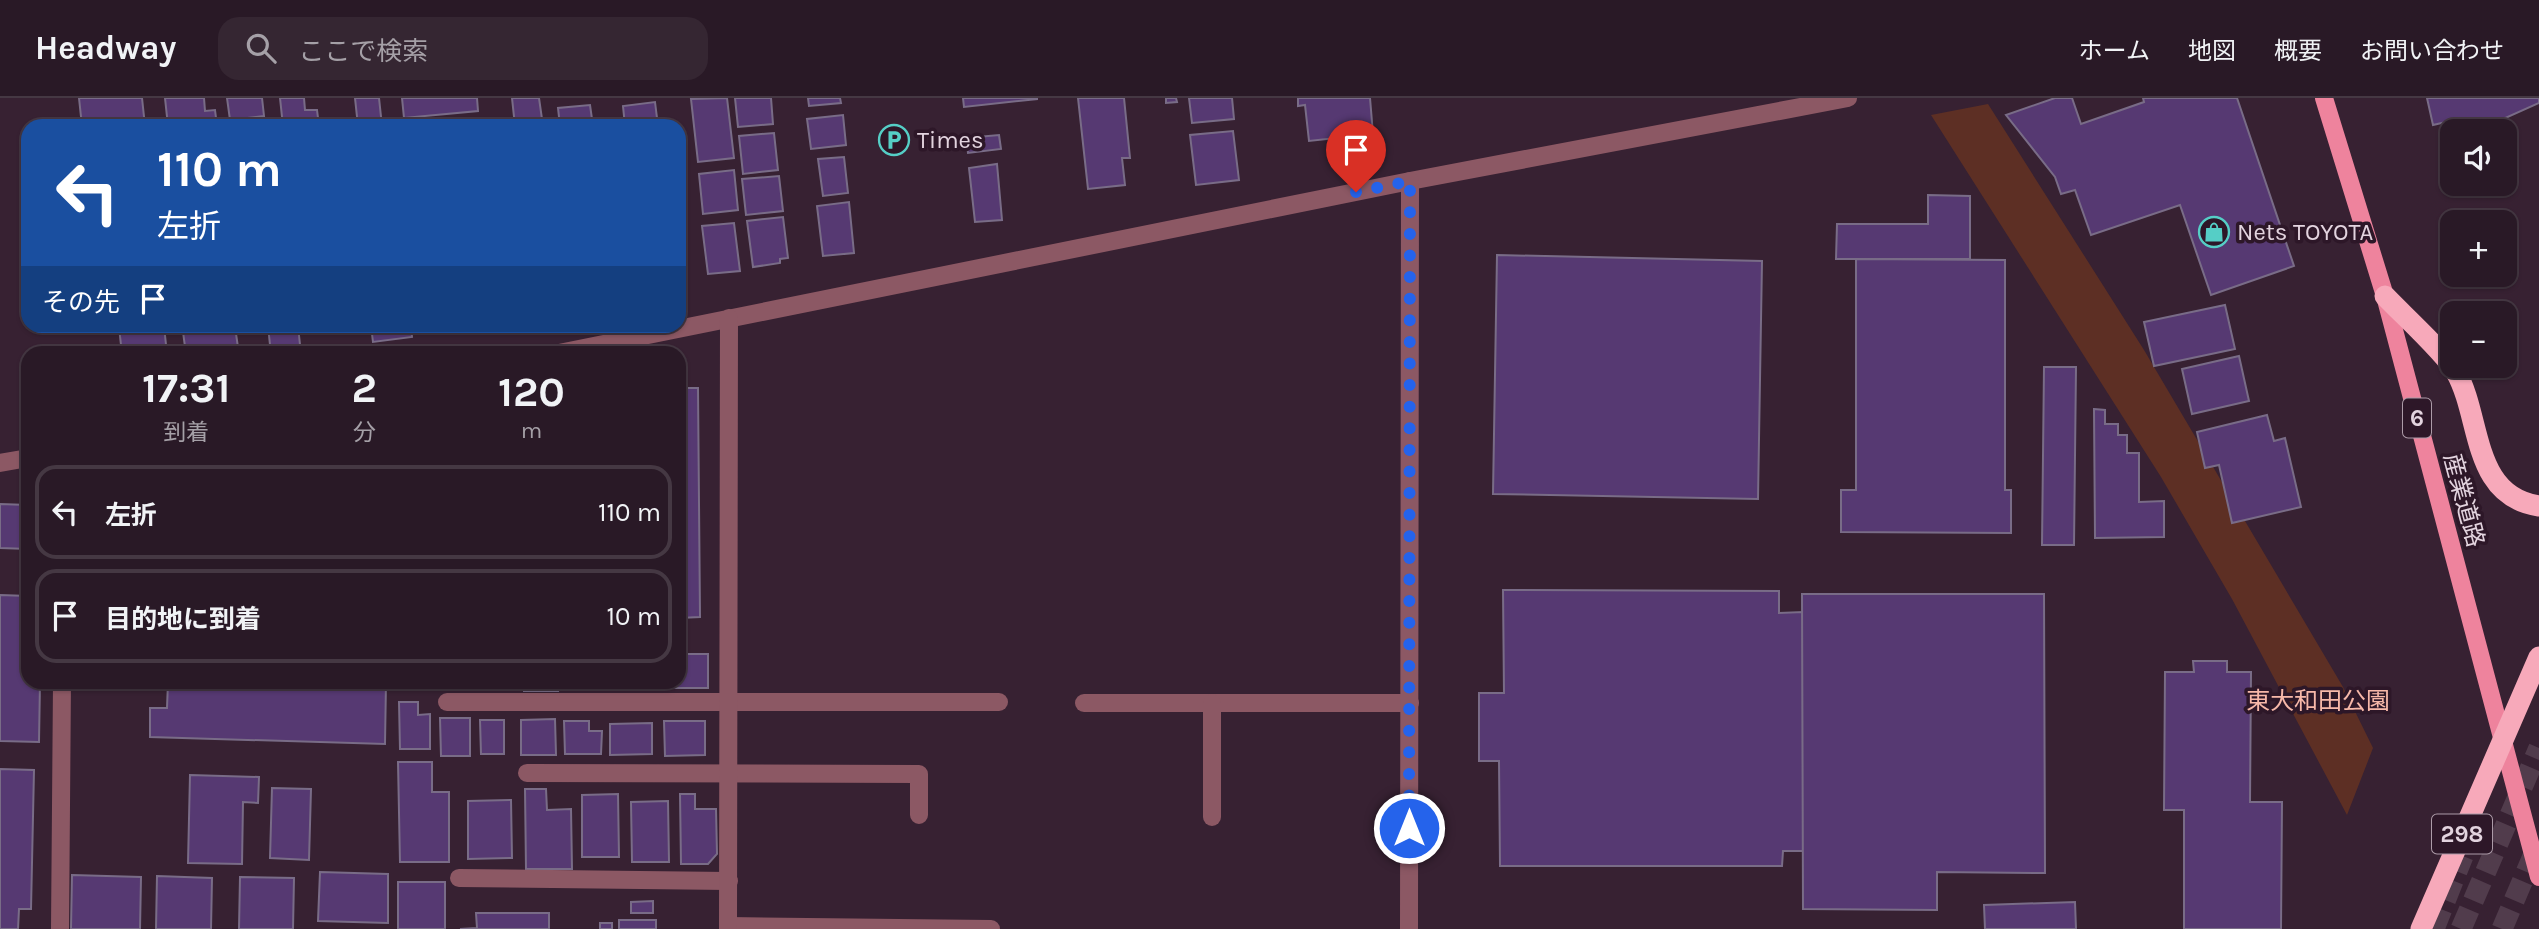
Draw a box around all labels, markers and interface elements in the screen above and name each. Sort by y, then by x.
search box [218,17,708,80]
text: Headway [35,29,176,67]
icon: search [242,29,280,67]
text: ここで検索 [298,36,428,67]
text: ホーム [2079,37,2150,65]
text: 地図 [2188,37,2236,65]
text: 概要 [2274,37,2322,65]
text: お問い合わせ [2360,37,2504,65]
map controls [2440,119,2517,378]
button: sound [2440,119,2517,196]
pin [1326,120,1386,192]
parking icon: Times [877,123,911,157]
place label: Times [917,126,984,154]
icon: arrive [1337,131,1375,169]
text: 110 m [157,141,282,198]
icon: left [42,147,133,238]
text: 左折 [157,208,221,245]
button: + [2440,210,2517,287]
shop icon: Nets TOYOTA [2197,215,2231,249]
place label: Nets TOYOTA [2237,218,2373,246]
icon: arrive [134,280,172,318]
text: その先 [42,287,120,318]
button: − [2440,301,2517,378]
text: 17:31 [142,363,230,413]
text: 2 [351,363,377,413]
text: 120 [498,367,565,417]
road number: 6 [2403,398,2431,438]
text: m [521,417,542,444]
text: 到着 [163,419,209,446]
text: 分 [353,419,376,446]
street label: 産業道路 [2438,450,2490,550]
icon: left [46,493,84,531]
text: 110 m [598,497,661,528]
text: 左折 [105,500,157,531]
icon: arrive [46,597,84,635]
text: 10 m [606,601,661,632]
text: 目的地に到着 [105,604,261,635]
park label: 東大和田公園 [2246,687,2390,715]
position arrow [1372,791,1446,865]
road number: 298 [2432,814,2492,854]

